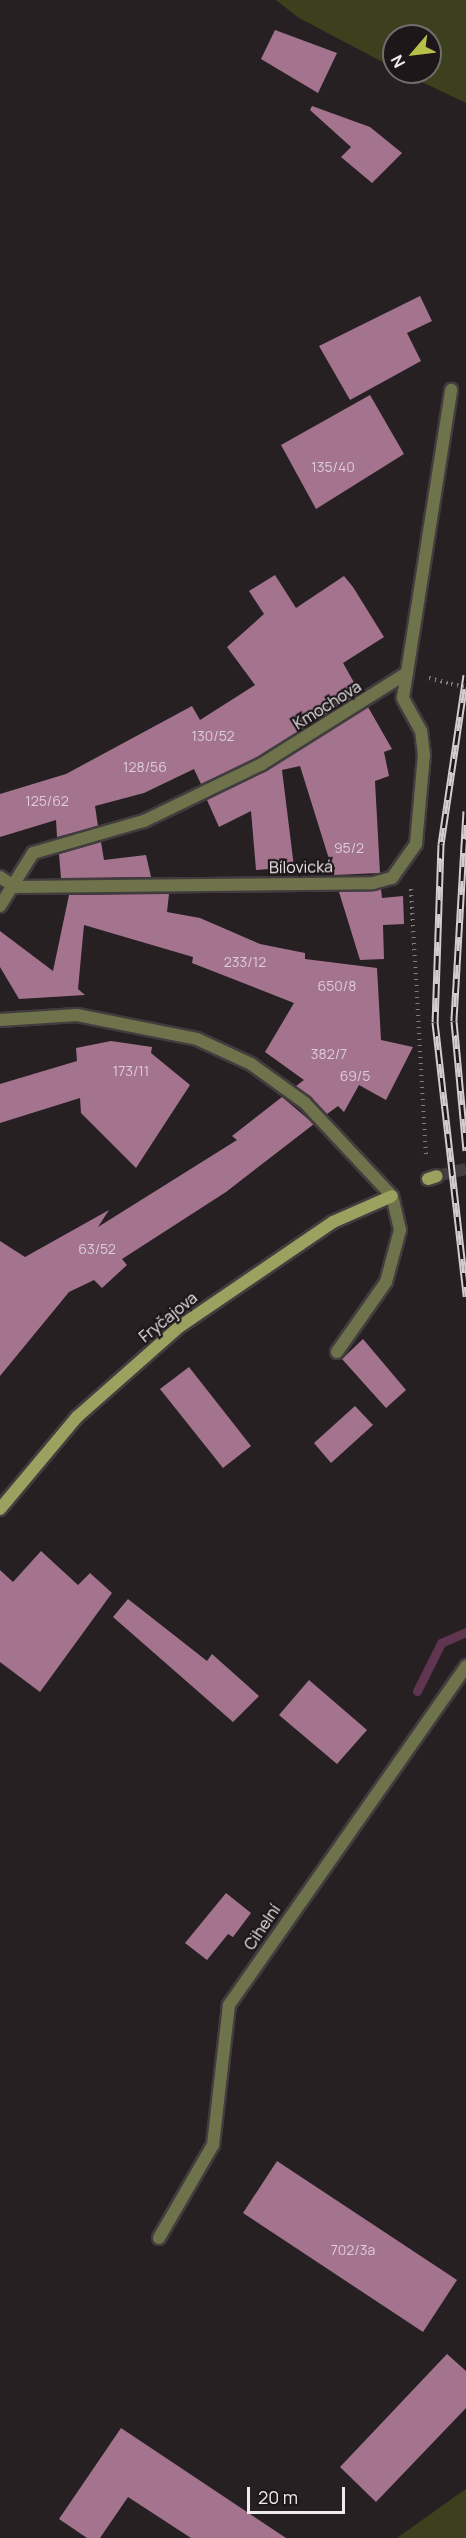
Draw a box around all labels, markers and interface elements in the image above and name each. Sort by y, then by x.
north arrow [382,24,442,84]
text: N [385,51,410,72]
house number: 135/40 [311,459,355,475]
street label: Kmochova [289,677,365,733]
house number: 130/52 [192,728,234,744]
house number: 128/56 [123,759,167,775]
house number: 125/62 [25,793,69,809]
house number: 95/2 [334,840,364,856]
street label: Bílovická [269,857,333,877]
house number: 233/12 [224,954,266,970]
house number: 650/8 [318,978,356,994]
house number: 382/7 [311,1046,347,1062]
house number: 173/11 [113,1063,149,1079]
house number: 69/5 [340,1068,370,1084]
house number: 63/52 [78,1241,116,1257]
street label: Fryčajova [135,1288,201,1346]
street label: Cihelní [240,1900,284,1954]
house number: 702/3a [331,2242,375,2258]
scale bar [250,2475,348,2513]
text: 20 m [258,2485,298,2509]

